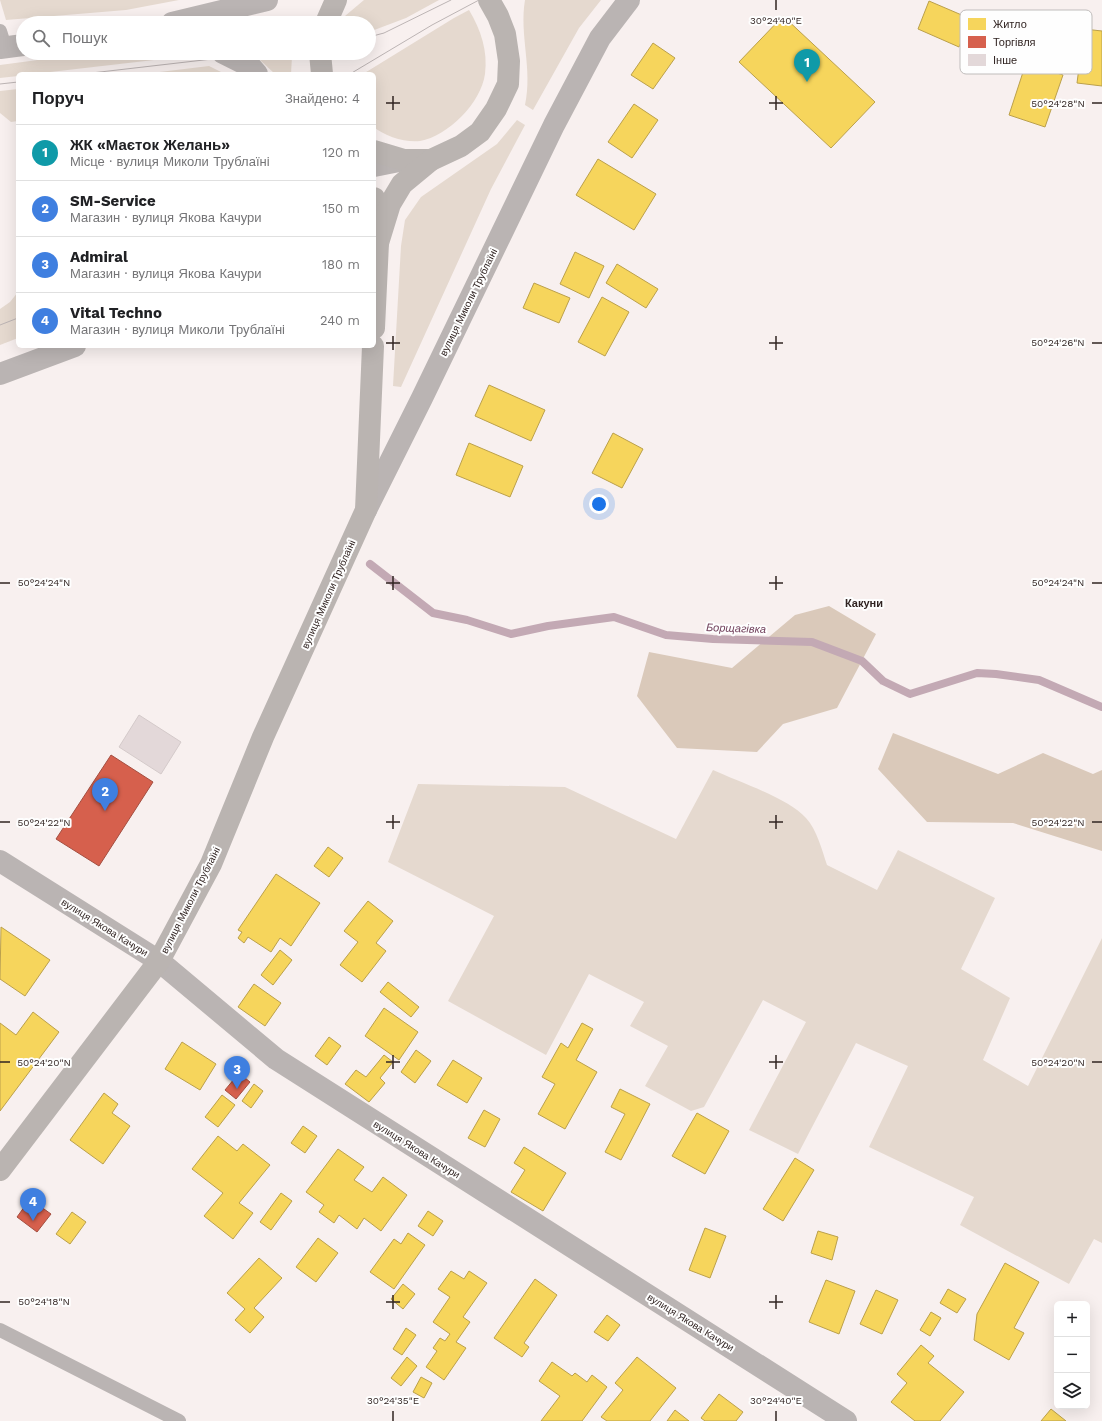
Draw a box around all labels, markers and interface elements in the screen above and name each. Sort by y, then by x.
legend [960,10,1092,74]
text: 30°24'40"E [750,15,802,26]
search box [16,16,376,60]
text: Житло [993,18,1027,31]
icon: search [30,27,52,49]
text: Пошук [62,29,107,47]
text: Торгівля [993,36,1036,49]
pin: 1 [794,49,820,82]
text: Інше [993,54,1017,67]
text: Поруч [32,88,84,108]
text: Знайдено: 4 [285,91,360,106]
text: 50°24'28"N [1031,98,1085,109]
text: ЖК «Маєток Желань» [70,136,230,154]
text: 1 [42,145,48,160]
text: 120 m [322,145,360,160]
text: Місце · вулиця Миколи Трублаїні [70,154,270,169]
text: SM-Service [70,192,156,210]
text: 2 [41,201,49,216]
text: 150 m [322,201,360,216]
text: Магазин · вулиця Якова Качури [70,210,262,225]
street label: вулиця Миколи Трублаїні [438,247,499,358]
text: Admiral [70,248,128,266]
text: 3 [41,257,49,272]
text: 180 m [322,257,360,272]
text: Магазин · вулиця Якова Качури [70,266,262,281]
text: Vital Techno [70,304,162,322]
text: 4 [41,313,49,328]
text: 240 m [320,313,360,328]
text: Магазин · вулиця Миколи Трублаїні [70,322,285,337]
text: 50°24'26"N [1031,337,1085,348]
your location [589,494,609,514]
street label: вулиця Миколи Трублаїні [299,538,357,650]
text: 50°24'24"N [18,577,70,588]
text: 50°24'24"N [1032,577,1084,588]
district label: Какуни [845,597,883,610]
water label: Борщагівка [706,621,766,636]
pin: 2 [92,778,118,811]
text: 50°24'22"N [17,817,71,828]
text: 50°24'22"N [1031,817,1085,828]
street label: вулиця Миколи Трублаїні [159,845,222,955]
street label: вулиця Якова Качури [60,896,150,959]
pin: 3 [224,1056,250,1089]
text: 50°24'20"N [17,1057,71,1068]
text: 50°24'20"N [1031,1057,1085,1068]
street label: вулиця Якова Качури [372,1118,462,1181]
pin: 4 [20,1188,46,1221]
street label: вулиця Якова Качури [646,1291,736,1354]
text: 50°24'18"N [18,1296,70,1307]
map controls [1054,1301,1090,1409]
button: + [1054,1301,1090,1337]
button: − [1054,1337,1090,1373]
button: layers [1054,1373,1090,1409]
text: 30°24'35"E [367,1395,419,1406]
text: 30°24'40"E [750,1395,802,1406]

